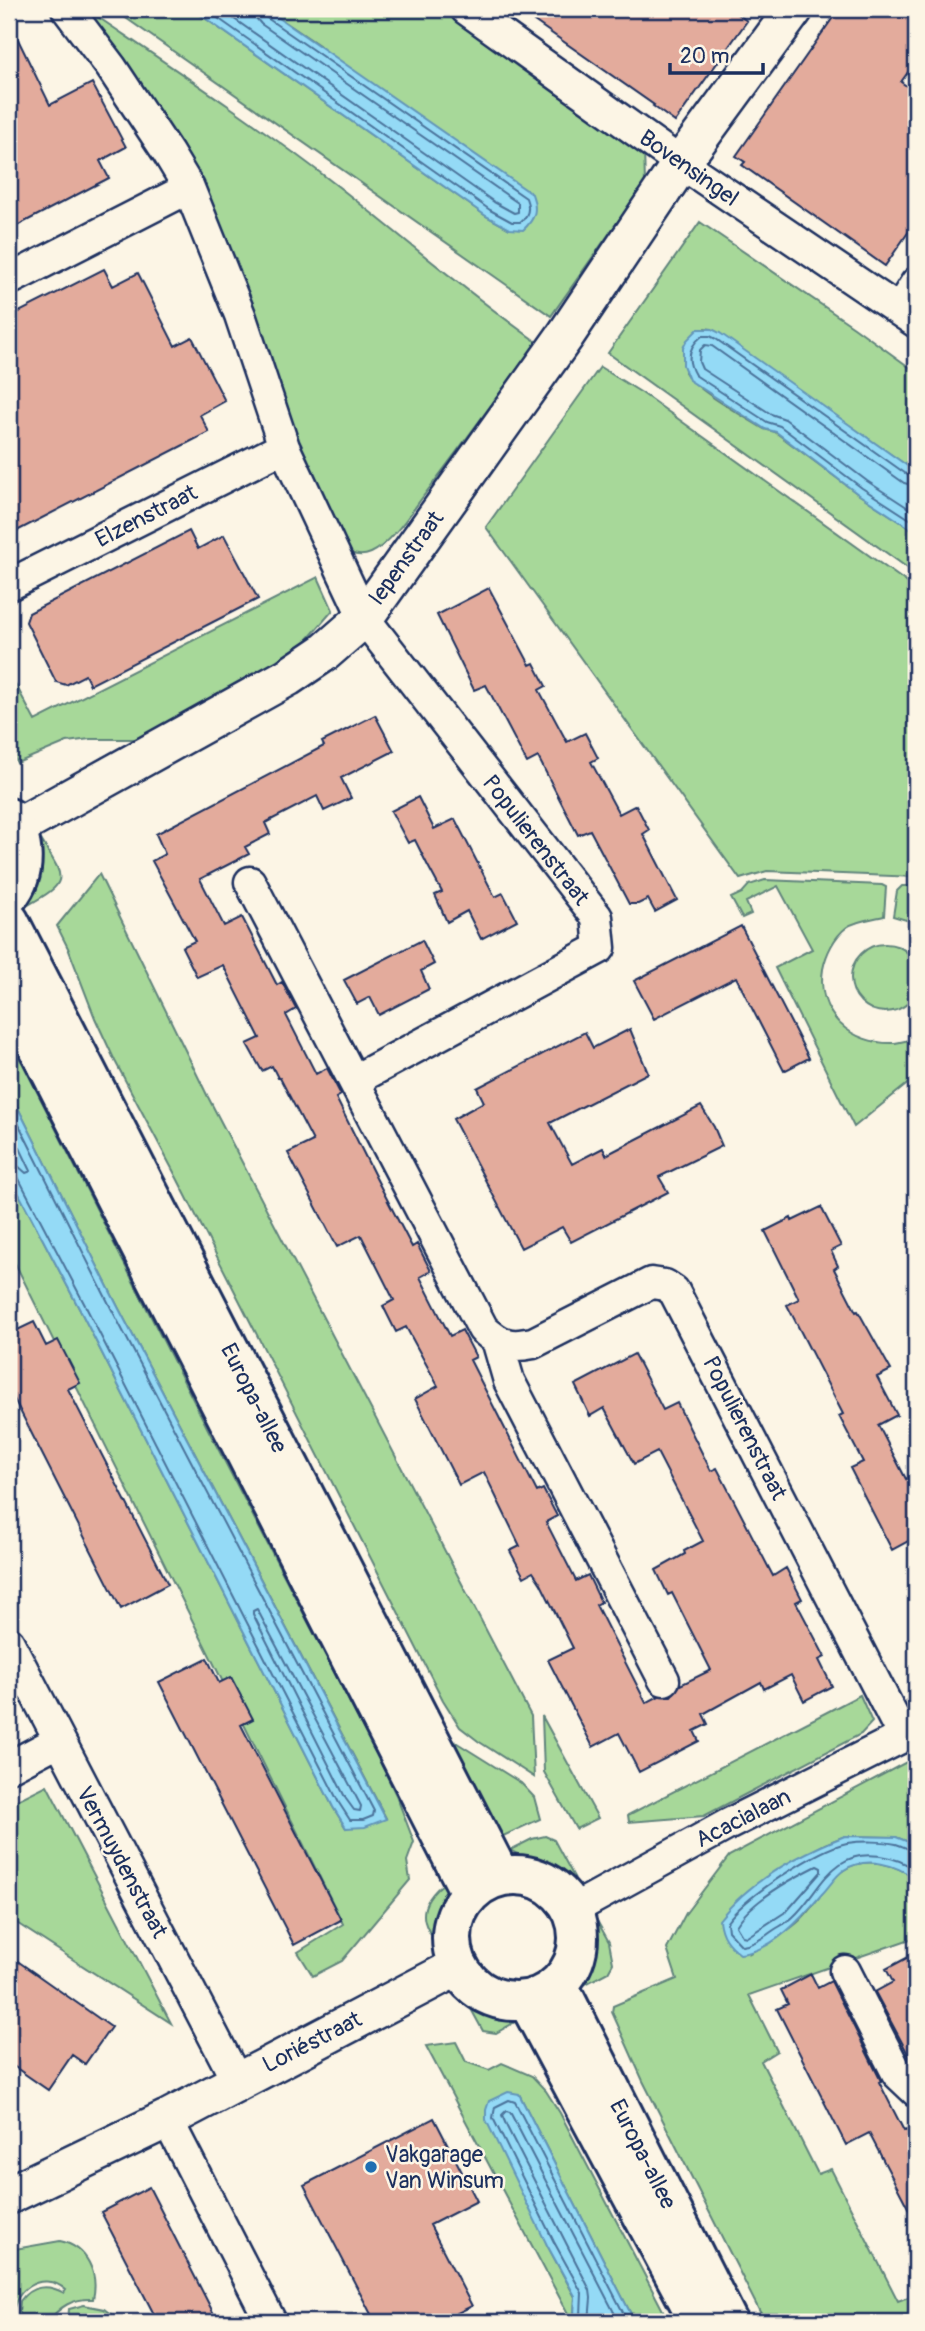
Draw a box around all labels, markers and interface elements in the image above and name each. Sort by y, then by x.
scale bar [670,32,762,76]
text: 20 m [680,43,729,70]
street label: Bovensingel [634,123,744,213]
street label: Elzenstraat [90,478,202,554]
street label: Iepenstraat [362,504,450,611]
street label: Populierenstraat [476,769,596,912]
street label: Europa-allee [214,1338,294,1458]
street label: Populierenstraat [696,1351,794,1505]
street label: Vermuydenstraat [70,1781,175,1944]
street label: Acacialaan [691,1782,795,1854]
street label: Loriéstraat [257,2004,367,2079]
street label: Europa-allee [603,2094,683,2214]
place label: Vakgarage Van Winsum [385,2140,504,2195]
marker: Vakgarage Van Winsum [363,2159,379,2175]

